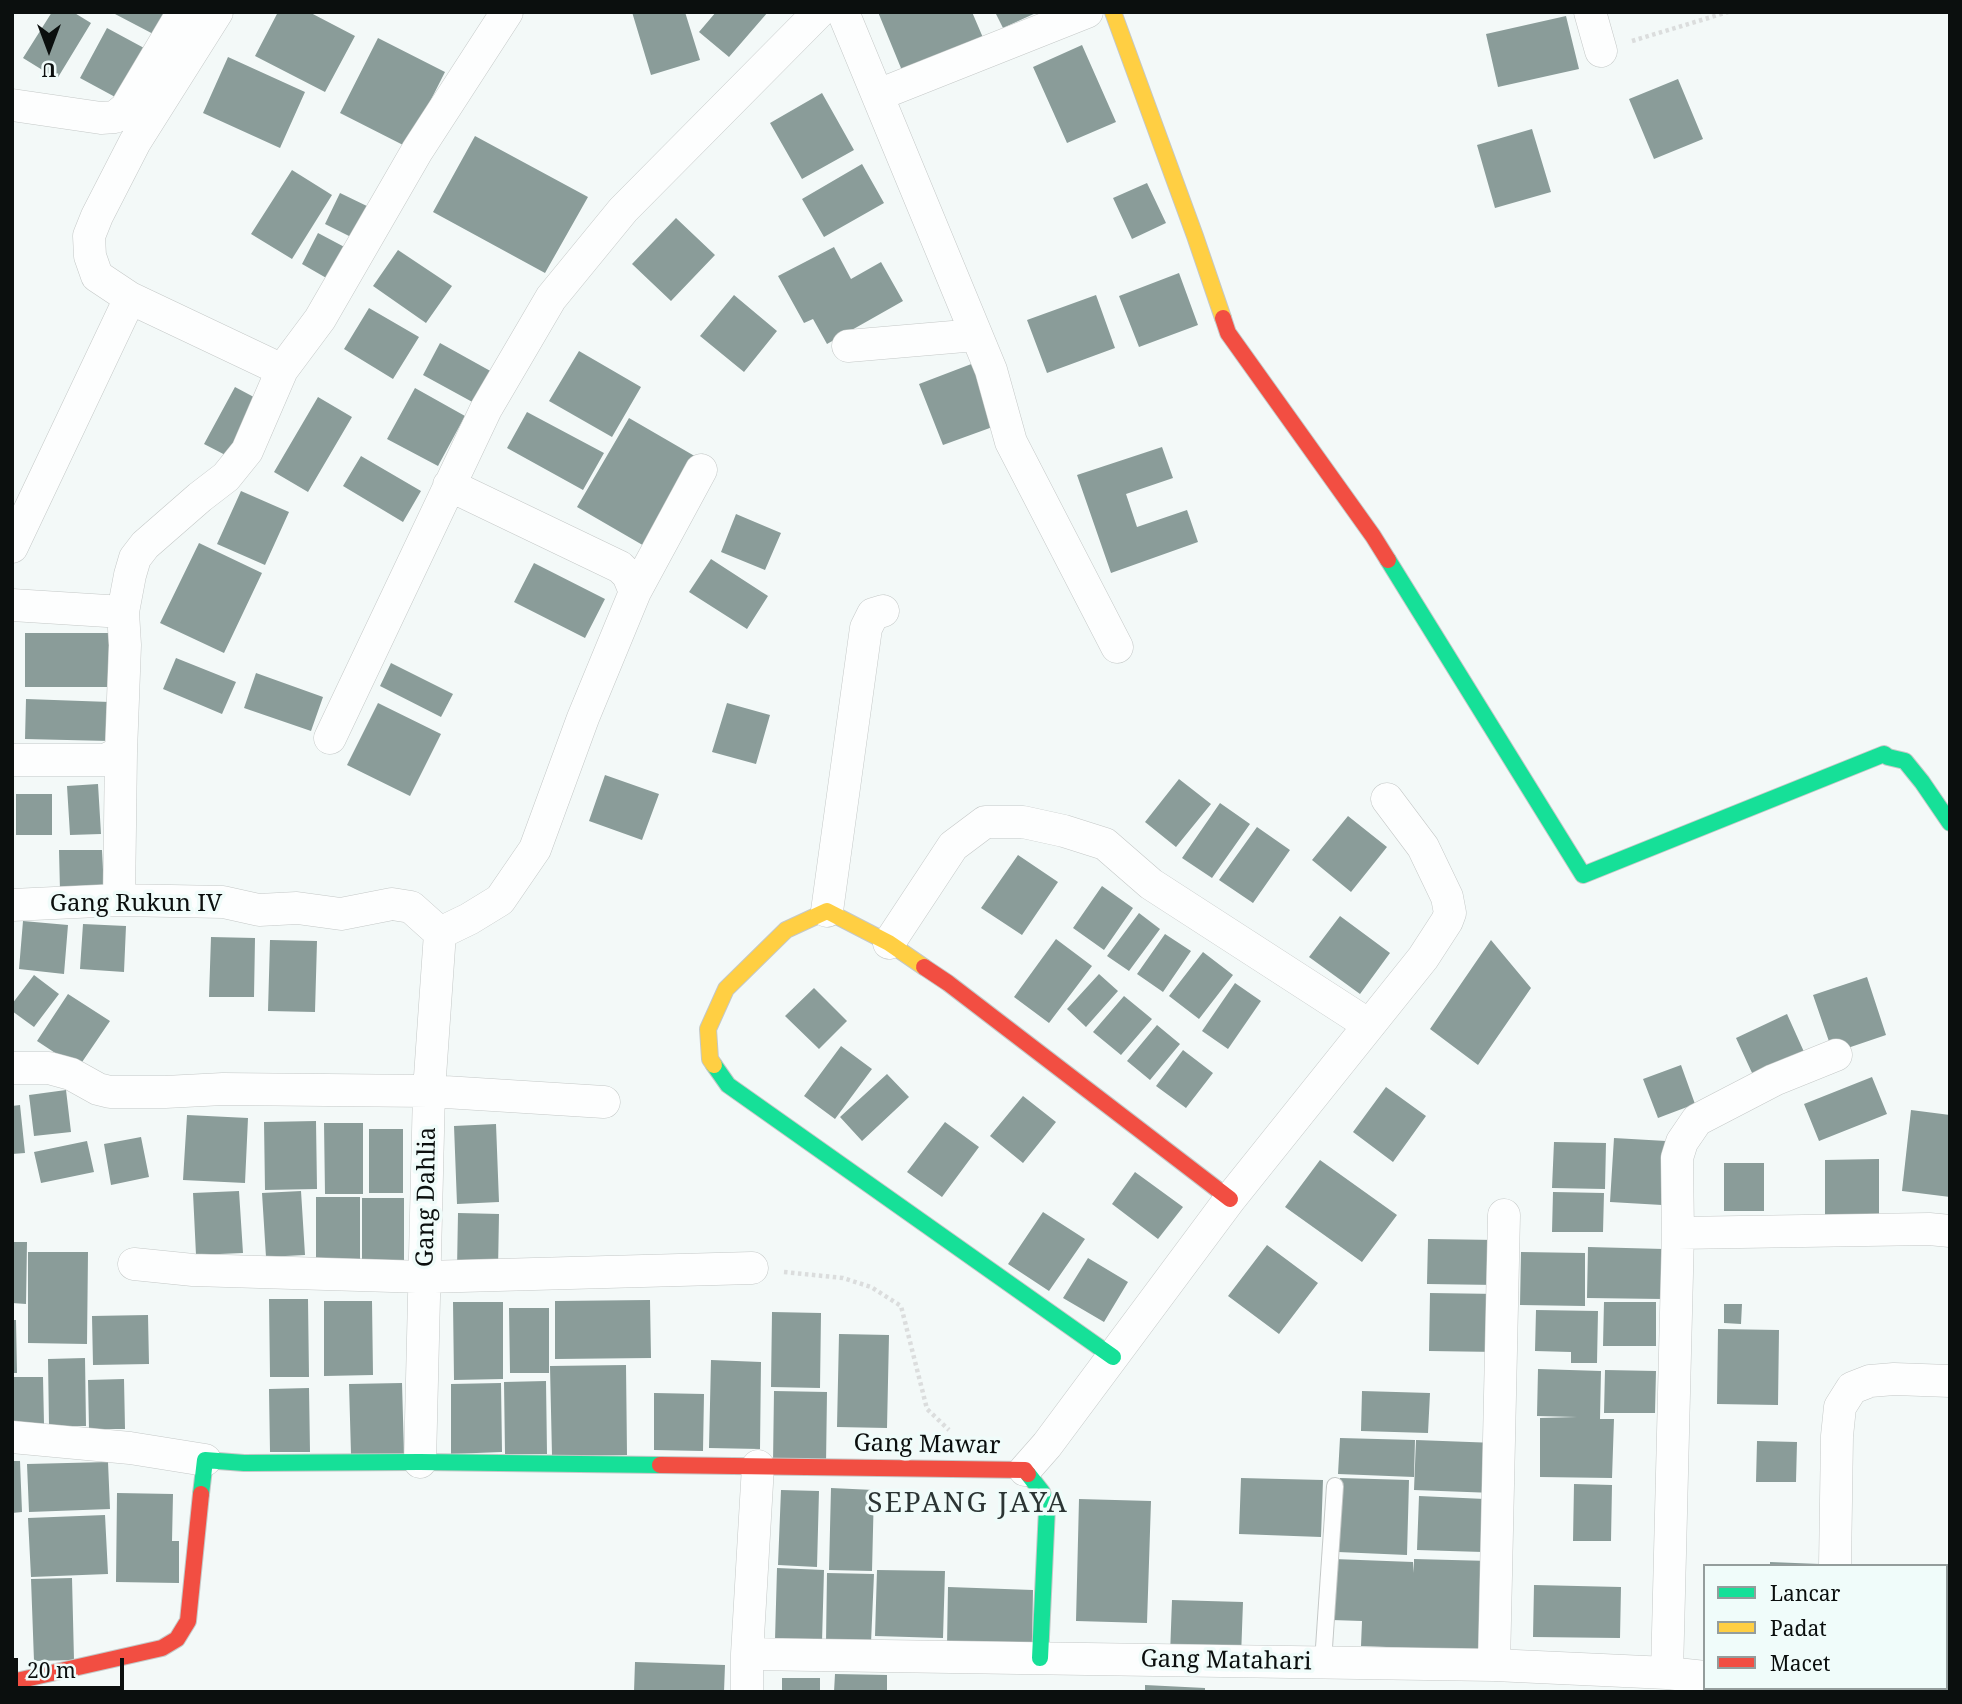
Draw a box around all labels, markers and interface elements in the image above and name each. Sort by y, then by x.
north arrow [14,14,84,84]
text: U [42,57,56,83]
street label: Gang Rukun IV [50,890,222,918]
street label: Gang Dahlia [411,1127,443,1267]
street label: Gang Mawar [853,1429,1001,1461]
district label: SEPANG JAYA [869,1487,1067,1521]
legend [1703,1564,1948,1690]
text: Lancar [1770,1579,1841,1607]
text: Padat [1770,1614,1827,1642]
scale bar [18,1644,128,1688]
street label: Gang Matahari [1140,1645,1312,1677]
text: Macet [1770,1649,1830,1677]
text: 20 m [27,1656,76,1684]

